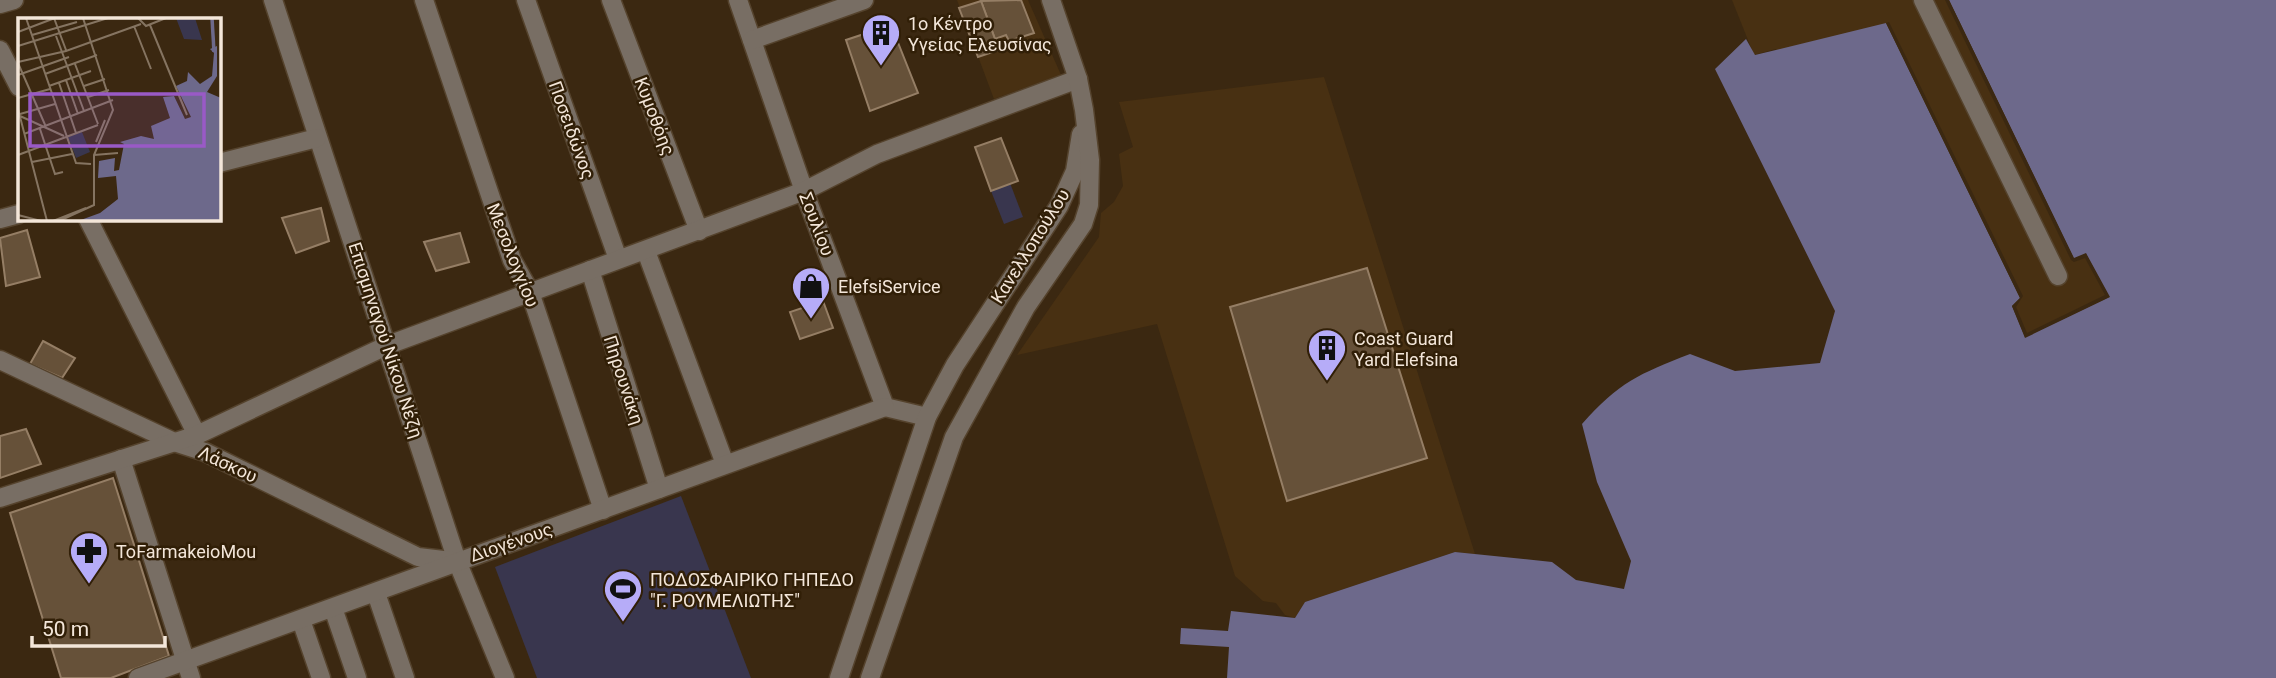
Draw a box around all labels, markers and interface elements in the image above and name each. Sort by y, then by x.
building icon: 1ο Κέντρο Υγείας Ελευσίνας [860,12,902,67]
place label: 1ο Κέντρο Υγείας Ελευσίνας [908,13,1052,55]
inset map [18,18,220,220]
street label: Κυμοθόης [631,74,679,158]
street label: Ποσειδώνος [545,78,599,182]
street label: Κανελλοπούλου [986,185,1074,307]
street label: Σουλίου [795,189,839,259]
street label: Μεσολογγίου [483,200,543,310]
street label: Επισμηναγού Νίκου Νέζη [344,239,428,441]
shop icon: ElefsiService [790,265,832,320]
place label: ElefsiService [838,276,941,297]
building icon: Coast Guard Yard Elefsina [1306,327,1348,382]
place label: Coast Guard Yard Elefsina [1354,328,1458,370]
street label: Πηρουνάκη [600,333,648,427]
street label: Λάσκου [195,441,261,487]
street label: Διογένους [467,518,555,566]
pharmacy icon: ToFarmakeioMou [68,530,110,585]
place label: ToFarmakeioMou [116,541,256,562]
sports icon: ΠΟΔΟΣΦΑΙΡΙΚΟ ΓΗΠΕΔΟ "Γ. ΡΟΥΜΕΛΙΩΤΗΣ" [602,568,644,623]
place label: ΠΟΔΟΣΦΑΙΡΙΚΟ ΓΗΠΕΔΟ "Γ. ΡΟΥΜΕΛΙΩΤΗΣ" [650,569,854,611]
scale bar [32,604,164,648]
text: 50 m [42,617,89,641]

